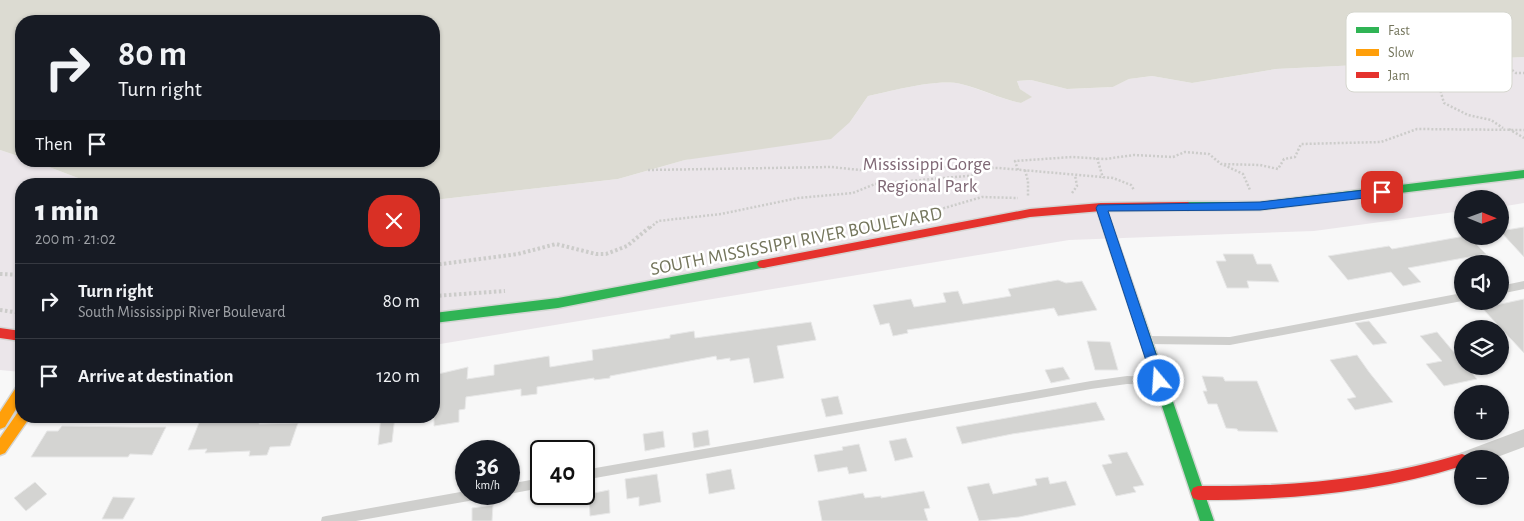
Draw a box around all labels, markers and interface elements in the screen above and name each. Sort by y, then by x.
legend [1346,12,1512,92]
text: Fast [1388,24,1410,38]
icon: right [35,35,100,100]
text: 80 m [118,37,187,72]
text: Slow [1388,46,1415,60]
text: Jam [1388,69,1410,83]
text: Turn right [118,78,202,100]
icon: arrive [83,130,111,158]
text: Then [35,135,73,154]
park label: Mississippi Gorge Regional Park [863,155,991,196]
pin [1361,171,1403,213]
icon: arrive [1368,178,1396,206]
north arrow [1454,190,1509,245]
map controls [1454,190,1509,505]
button: close [368,195,420,247]
text: 1 min [35,196,99,226]
street label: SOUTH MISSISSIPPI RIVER BOULEVARD [649,204,944,279]
text: 200 m · 21:02 [35,231,116,247]
button: sound [1454,255,1509,310]
text: Turn right [78,282,153,301]
icon: right [35,287,63,315]
text: 80 m [383,292,420,311]
text: South Mississippi River Boulevard [78,304,285,320]
button: layers [1454,320,1509,375]
position arrow [1132,354,1184,406]
icon: arrive [35,362,63,390]
text: Arrive at destination [78,367,234,386]
text: 120 m [376,367,420,386]
button: + [1454,385,1509,440]
speed limit sign: 40 [530,440,595,505]
button: − [1454,450,1509,505]
text: 36 [476,454,499,479]
text: km/h [475,479,500,491]

